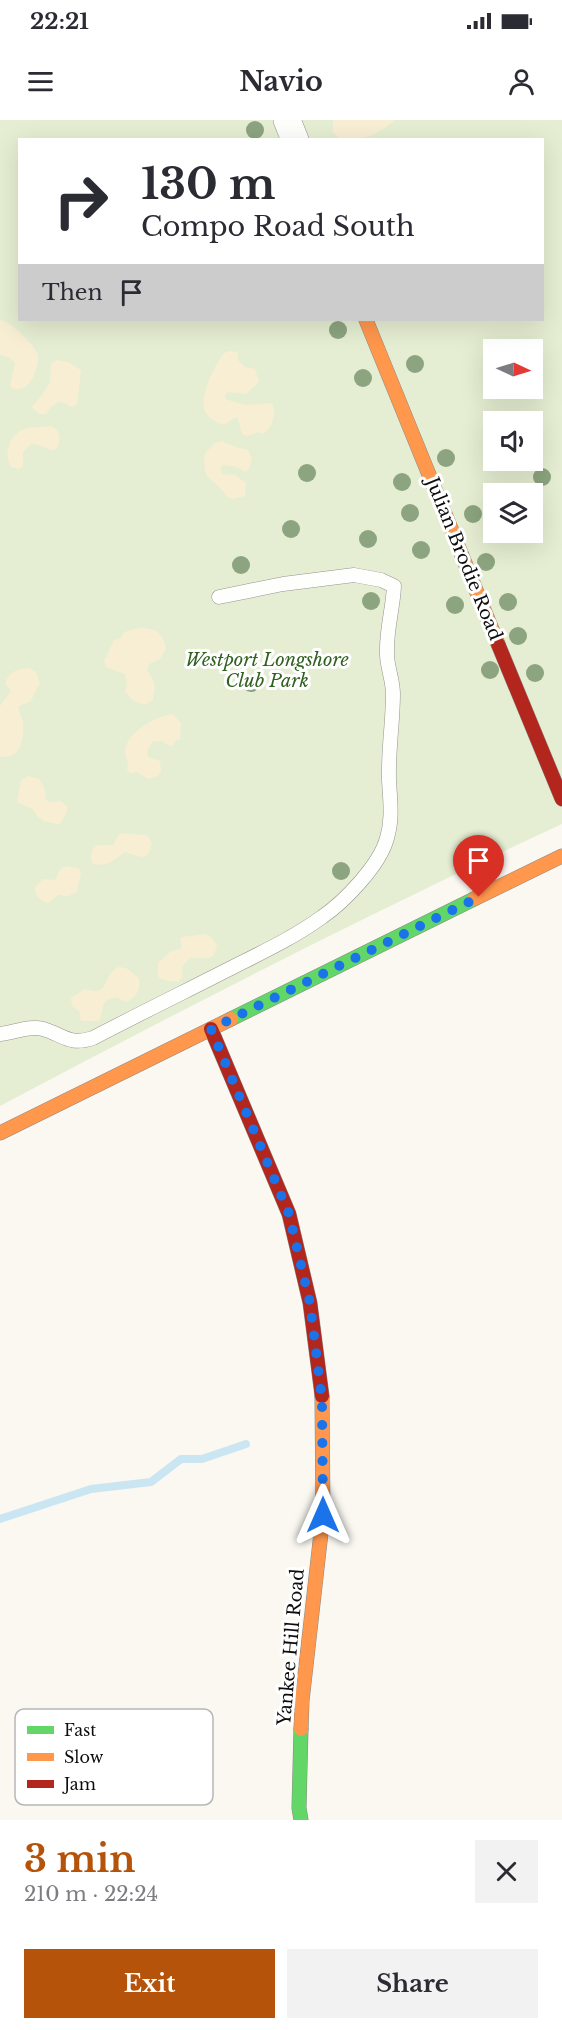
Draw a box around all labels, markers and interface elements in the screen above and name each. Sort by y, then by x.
text: 22:21 [30,8,89,35]
icon: menu [24,65,57,98]
text: Navio [239,65,323,98]
icon: person [505,65,538,98]
text: 130 m [141,158,275,210]
icon: right [42,162,120,240]
text: Compo Road South [141,210,415,243]
icon: arrive [115,276,148,309]
text: Then [42,279,103,306]
north arrow [483,339,543,399]
map controls [483,339,543,543]
button: sound [483,411,543,471]
street label: Julian Brodie Road [420,472,507,644]
button: layers [483,483,543,543]
park label: Westport Longshore Club Park [185,649,349,692]
pin [453,835,504,897]
icon: arrive [462,844,495,877]
position arrow [291,1483,355,1547]
street label: Yankee Hill Road [273,1568,309,1727]
legend [15,1709,213,1805]
text: Fast [64,1720,96,1740]
text: Slow [64,1747,104,1767]
text: Jam [62,1774,96,1794]
text: 3 min [24,1837,136,1882]
button: close [475,1840,538,1903]
text: 210 m · 22:24 [24,1882,158,1906]
button: Exit [24,1949,275,2018]
button: Share [287,1949,538,2018]

